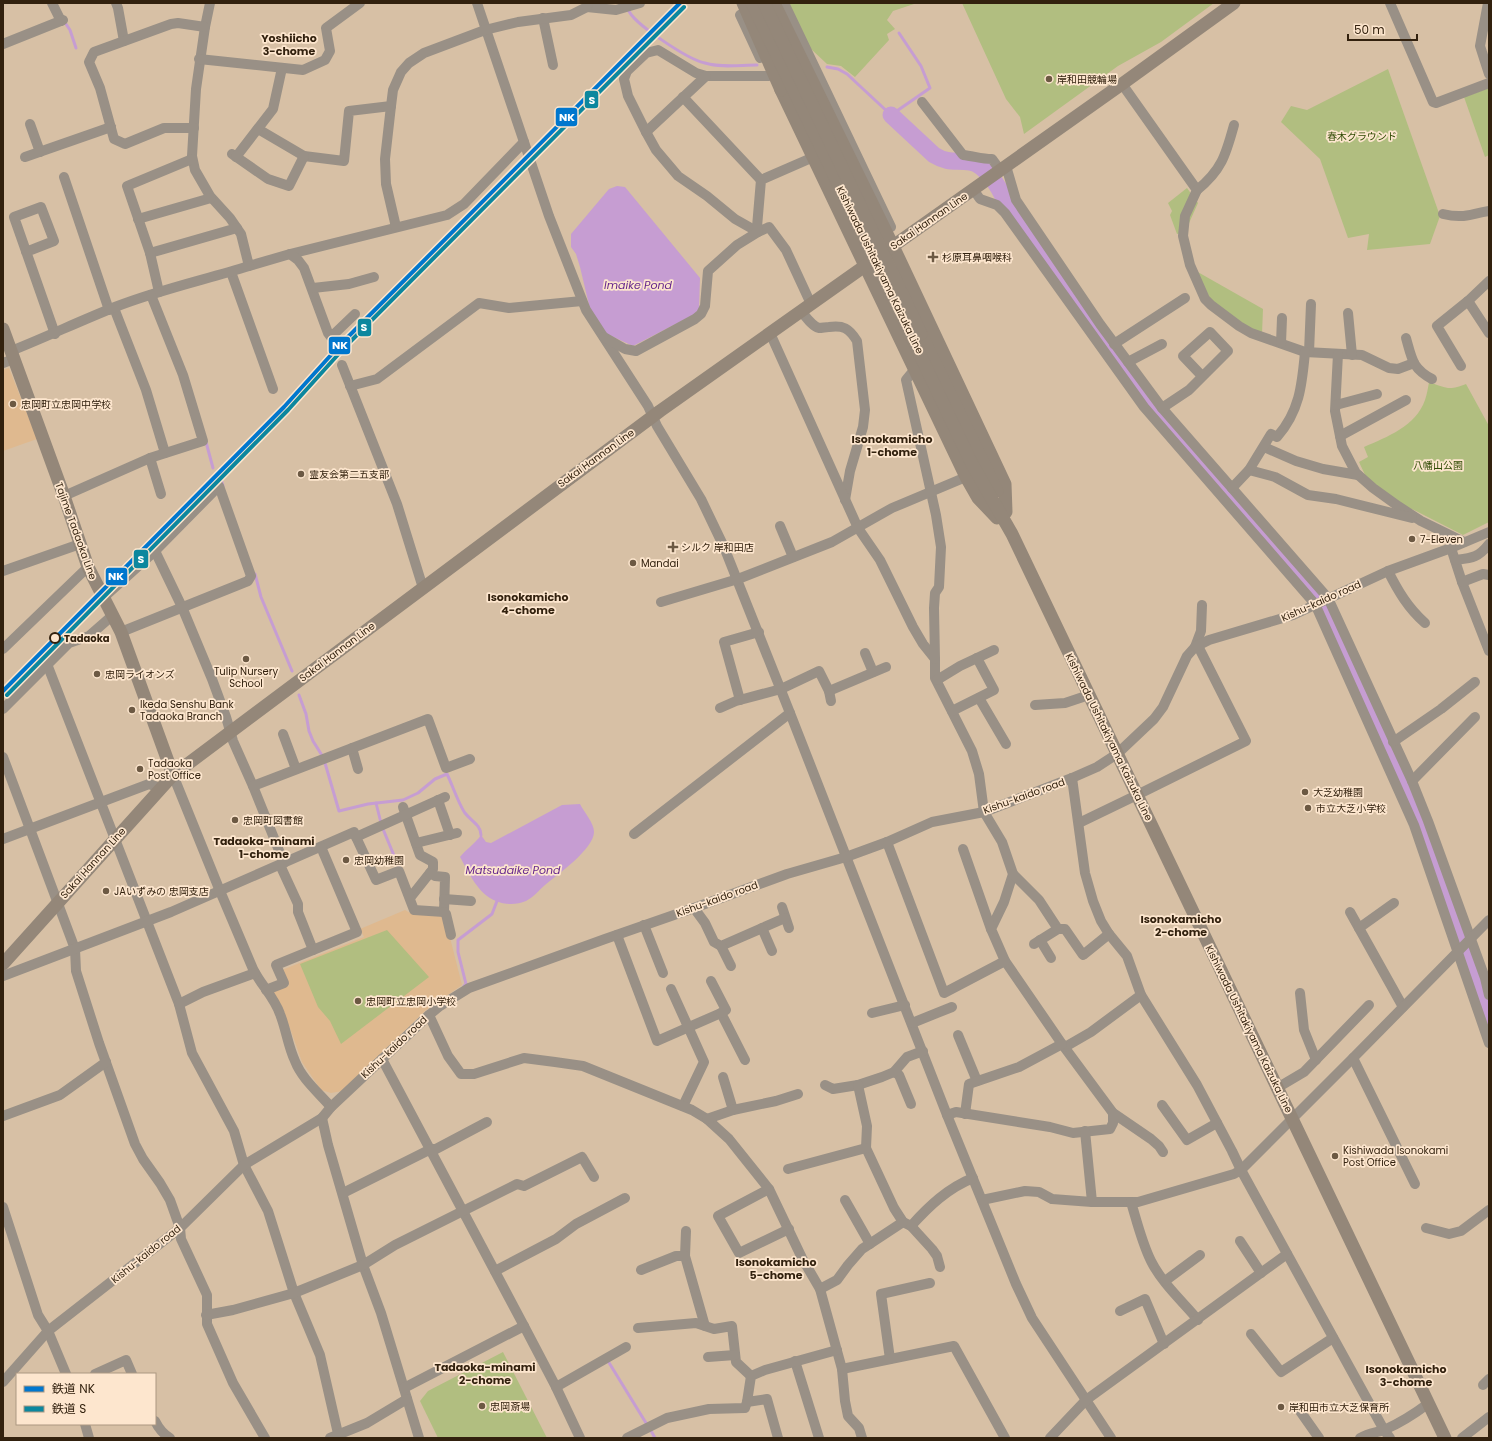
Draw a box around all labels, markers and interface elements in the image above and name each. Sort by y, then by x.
scale bar [1348,16,1417,42]
text: 50 m [1354,21,1385,38]
district label: Yoshiicho 3-chome [261,30,317,59]
place label: 岸和田競輪場 [1057,72,1117,87]
marker: 岸和田競輪場 [1044,74,1054,84]
line badge: S [584,90,599,109]
text: S [589,92,596,108]
line badge: NK [555,107,578,127]
text: NK [559,109,575,125]
park label: 春木グラウンド [1327,129,1397,144]
street label: Kishiwada Ushitakiyama Kaizuka Line [833,184,927,356]
street label: Sakai Hannan Line [887,189,971,253]
place label: 杉原耳鼻咽喉科 [942,250,1012,265]
marker: 杉原耳鼻咽喉科 [927,251,939,263]
water label: Imaike Pond [604,277,672,293]
line badge: S [357,318,372,337]
text: S [361,319,368,335]
line badge: NK [328,336,351,355]
text: NK [332,337,348,353]
place label: 忠岡町立忠岡中学校 [21,397,111,412]
marker: 忠岡町立忠岡中学校 [8,399,18,409]
street label: Sakai Hannan Line [555,425,637,491]
district label: Isonokamicho 1-chome [851,431,933,460]
park label: 八幡山公園 [1413,458,1463,473]
place label: 霊友会第二五支部 [309,467,389,482]
marker: 霊友会第二五支部 [296,469,306,479]
street label: Tajime Tadaoka Line [51,480,101,582]
place label: 7-Eleven [1420,532,1463,547]
marker: 7-Eleven [1407,534,1417,544]
place label: シルク 岸和田店 [681,540,754,555]
marker: シルク 岸和田店 [668,542,678,552]
line badge: S [133,549,149,569]
text: S [138,551,145,567]
place label: Mandai [641,556,679,571]
marker: Mandai [628,558,638,568]
line badge: NK [105,567,128,586]
text: NK [108,568,124,584]
street label: Kishu-kaido road [1279,577,1363,625]
district label: Isonokamicho 4-chome [487,589,569,618]
street label: Sakai Hannan Line [296,619,378,685]
place label: Tadaoka [64,631,110,646]
marker: Tadaoka [49,632,61,644]
street label: Kishiwada Ushitakiyama Kaizuka Line [1062,651,1156,823]
marker: Tulip Nursery School [241,654,251,664]
place label: Tulip Nursery School [214,664,278,691]
place label: 忠岡ライオンズ [105,667,175,682]
marker: 忠岡ライオンズ [92,669,102,679]
place label: Ikeda Senshu Bank Tadaoka Branch [140,697,234,724]
marker: Ikeda Senshu Bank Tadaoka Branch [127,705,137,715]
place label: Tadaoka Post Office [148,756,201,783]
marker: Tadaoka Post Office [135,764,145,774]
street label: Kishu-kaido road [981,774,1067,818]
place label: 大芝幼稚園 [1313,785,1363,800]
marker: 大芝幼稚園 [1300,787,1310,797]
place label: 市立大芝小学校 [1316,801,1386,816]
marker: 市立大芝小学校 [1303,803,1313,813]
place label: 忠岡町図書館 [243,813,303,828]
marker: 忠岡町図書館 [230,815,240,825]
street label: Sakai Hannan Line [57,824,129,902]
district label: Tadaoka-minami 1-chome [213,833,315,862]
place label: 忠岡幼稚園 [354,853,404,868]
marker: 忠岡幼稚園 [341,855,351,865]
water label: Matsudaike Pond [466,862,561,878]
street label: Kishu-kaido road [674,877,760,921]
place label: JAいずみの 忠岡支店 [114,884,209,899]
marker: JAいずみの 忠岡支店 [101,886,111,896]
district label: Isonokamicho 2-chome [1140,911,1222,940]
street label: Kishiwada Ushitakiyama Kaizuka Line [1202,943,1296,1115]
place label: 忠岡町立忠岡小学校 [366,994,456,1009]
marker: 忠岡町立忠岡小学校 [353,996,363,1006]
street label: Kishu-kaido road [357,1012,431,1082]
place label: Kishiwada Isonokami Post Office [1343,1143,1448,1170]
marker: Kishiwada Isonokami Post Office [1330,1151,1340,1161]
street label: Kishu-kaido road [108,1221,184,1287]
district label: Isonokamicho 5-chome [735,1254,817,1283]
district label: Tadaoka-minami 2-chome [434,1359,536,1388]
district label: Isonokamicho 3-chome [1365,1361,1447,1390]
legend [16,1373,156,1425]
text: 鉄道 NK [52,1380,95,1397]
place label: 忠岡斎場 [490,1399,530,1414]
text: 鉄道 S [52,1400,86,1417]
place label: 岸和田市立大芝保育所 [1289,1400,1389,1415]
marker: 忠岡斎場 [477,1401,487,1411]
marker: 岸和田市立大芝保育所 [1276,1402,1286,1412]

